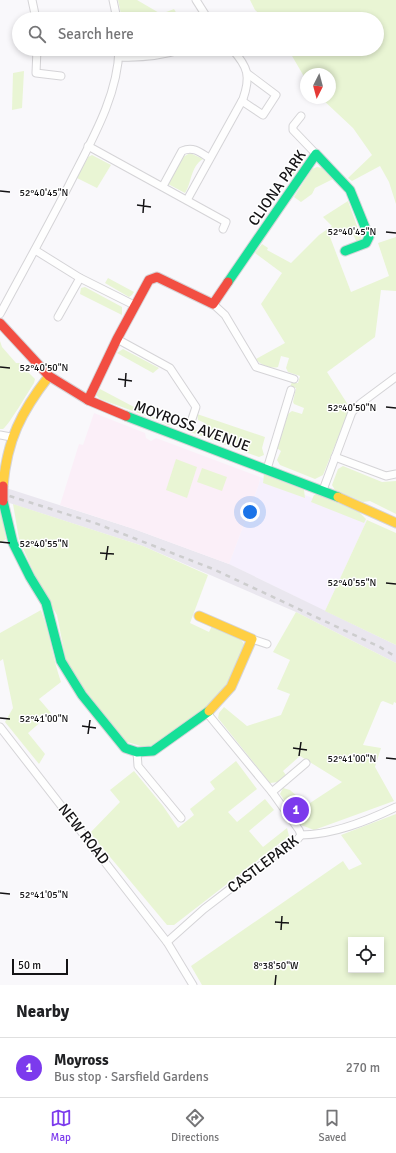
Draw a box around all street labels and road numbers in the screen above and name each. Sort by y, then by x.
street label: CLIONA PARK [244,147,310,229]
street label: MOYROSS AVENUE [132,397,252,455]
street label: NEW ROAD [55,800,113,868]
street label: CASTLEPARK [224,831,302,897]

